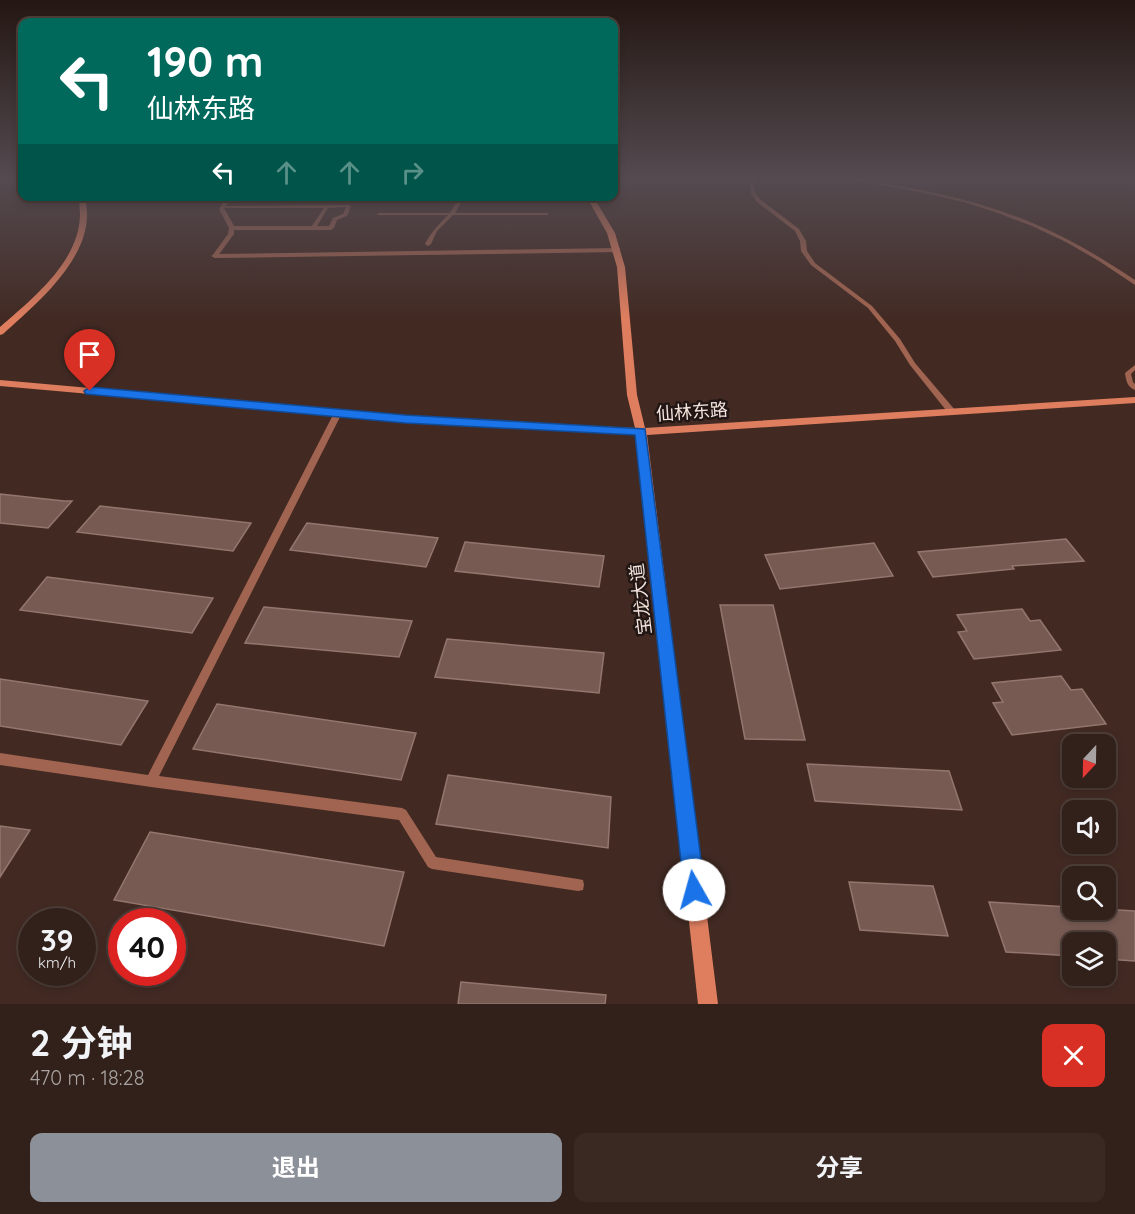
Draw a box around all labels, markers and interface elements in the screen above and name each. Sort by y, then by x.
text: 190 m [147,35,263,88]
icon: left [48,42,126,120]
text: 仙林东路 [147,91,255,125]
icon: left [207,156,240,189]
icon: ahead [270,156,303,189]
icon: ahead [333,156,366,189]
icon: right [396,156,429,189]
pin [64,329,115,391]
icon: arrive [73,338,106,371]
street label: 仙林东路 [655,398,729,425]
street label: 宝龙大道 [625,562,656,636]
north arrow [1062,734,1116,788]
map controls [1062,734,1116,986]
button: sound [1062,800,1116,854]
position arrow [662,858,726,922]
button: search [1062,866,1116,920]
speed limit sign: 40 [108,908,186,986]
text: 39 [40,921,74,959]
button: layers [1062,932,1116,986]
text: km/h [38,953,76,972]
text: 2 分钟 [30,1020,133,1065]
button: close [1042,1024,1105,1087]
text: 470 m · 18:28 [30,1065,144,1090]
button: 退出 [30,1133,562,1202]
button: 分享 [574,1133,1105,1202]

